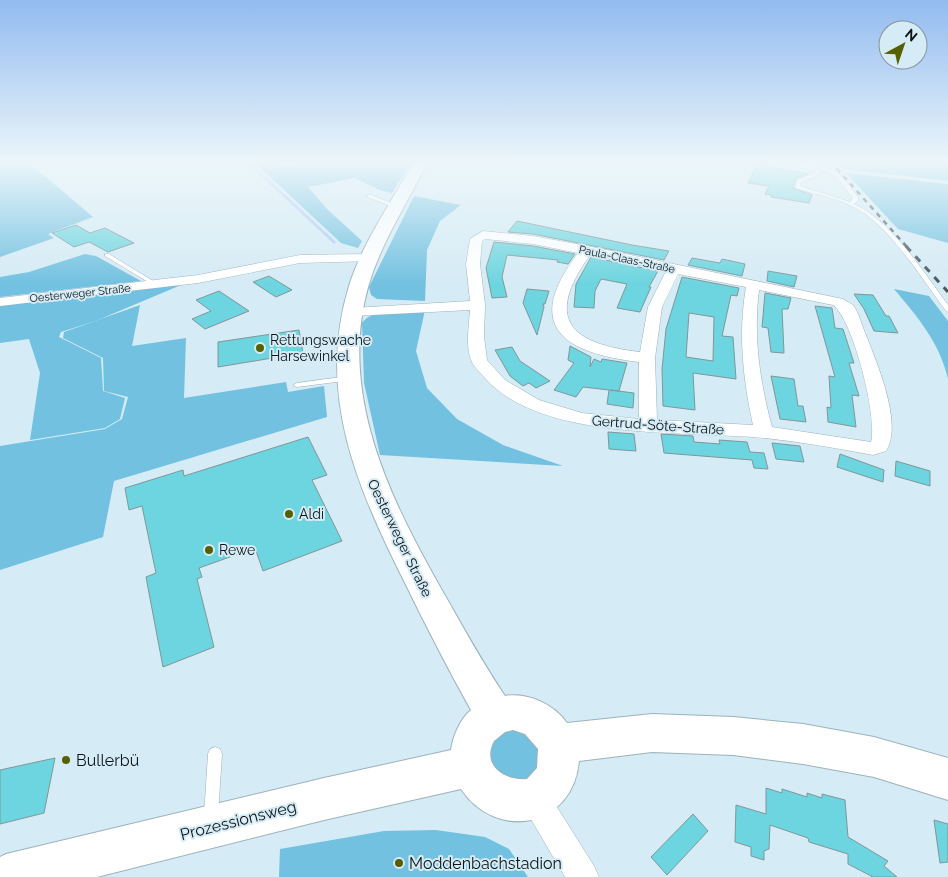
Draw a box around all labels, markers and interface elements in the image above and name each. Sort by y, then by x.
north arrow [878,20,928,70]
text: N [902,25,921,45]
street label: Paula-Claas-Straße [578,243,677,276]
street label: Oesterweger Straße [29,282,132,305]
place label: Rettungswache Harsewinkel [270,332,371,364]
marker: Rettungswache Harsewinkel [254,342,266,354]
street label: Gertrud-Söte-Straße [591,412,725,438]
street label: Oesterweger Straße [365,476,435,600]
place label: Aldi [299,506,324,522]
marker: Aldi [283,508,295,520]
place label: Rewe [219,542,255,558]
marker: Rewe [203,544,215,556]
place label: Bullerbü [76,751,139,770]
marker: Bullerbü [60,754,72,766]
street label: Prozessionsweg [178,797,298,844]
place label: Moddenbachstadion [409,854,562,873]
marker: Moddenbachstadion [393,857,405,869]

